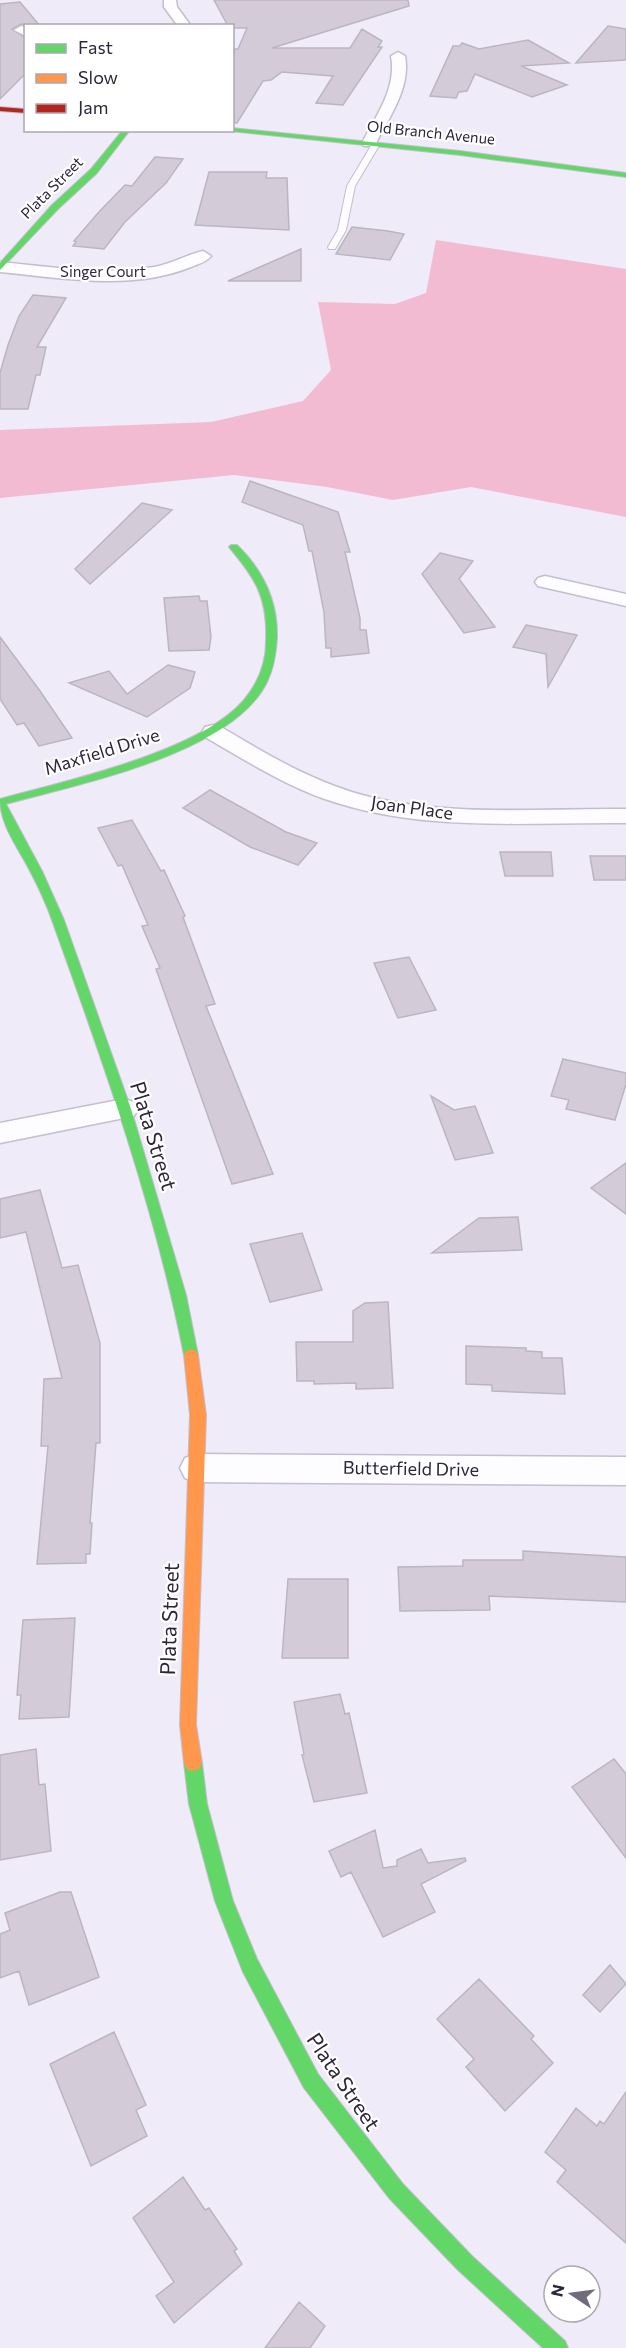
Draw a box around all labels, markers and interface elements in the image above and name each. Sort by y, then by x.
legend [24,24,234,132]
text: Fast [78,36,113,58]
text: Slow [78,66,118,88]
text: Jam [78,96,108,118]
street label: Old Branch Avenue [366,116,496,148]
street label: Plata Street [17,153,86,222]
street label: Singer Court [60,262,146,280]
street label: Maxfield Drive [42,723,162,779]
street label: Joan Place [370,790,455,824]
street label: Plata Street [126,1078,183,1193]
street label: Butterfield Drive [343,1456,479,1480]
street label: Plata Street [154,1562,183,1676]
street label: Plata Street [302,2028,386,2135]
north arrow [542,2264,602,2324]
text: N [546,2283,568,2298]

